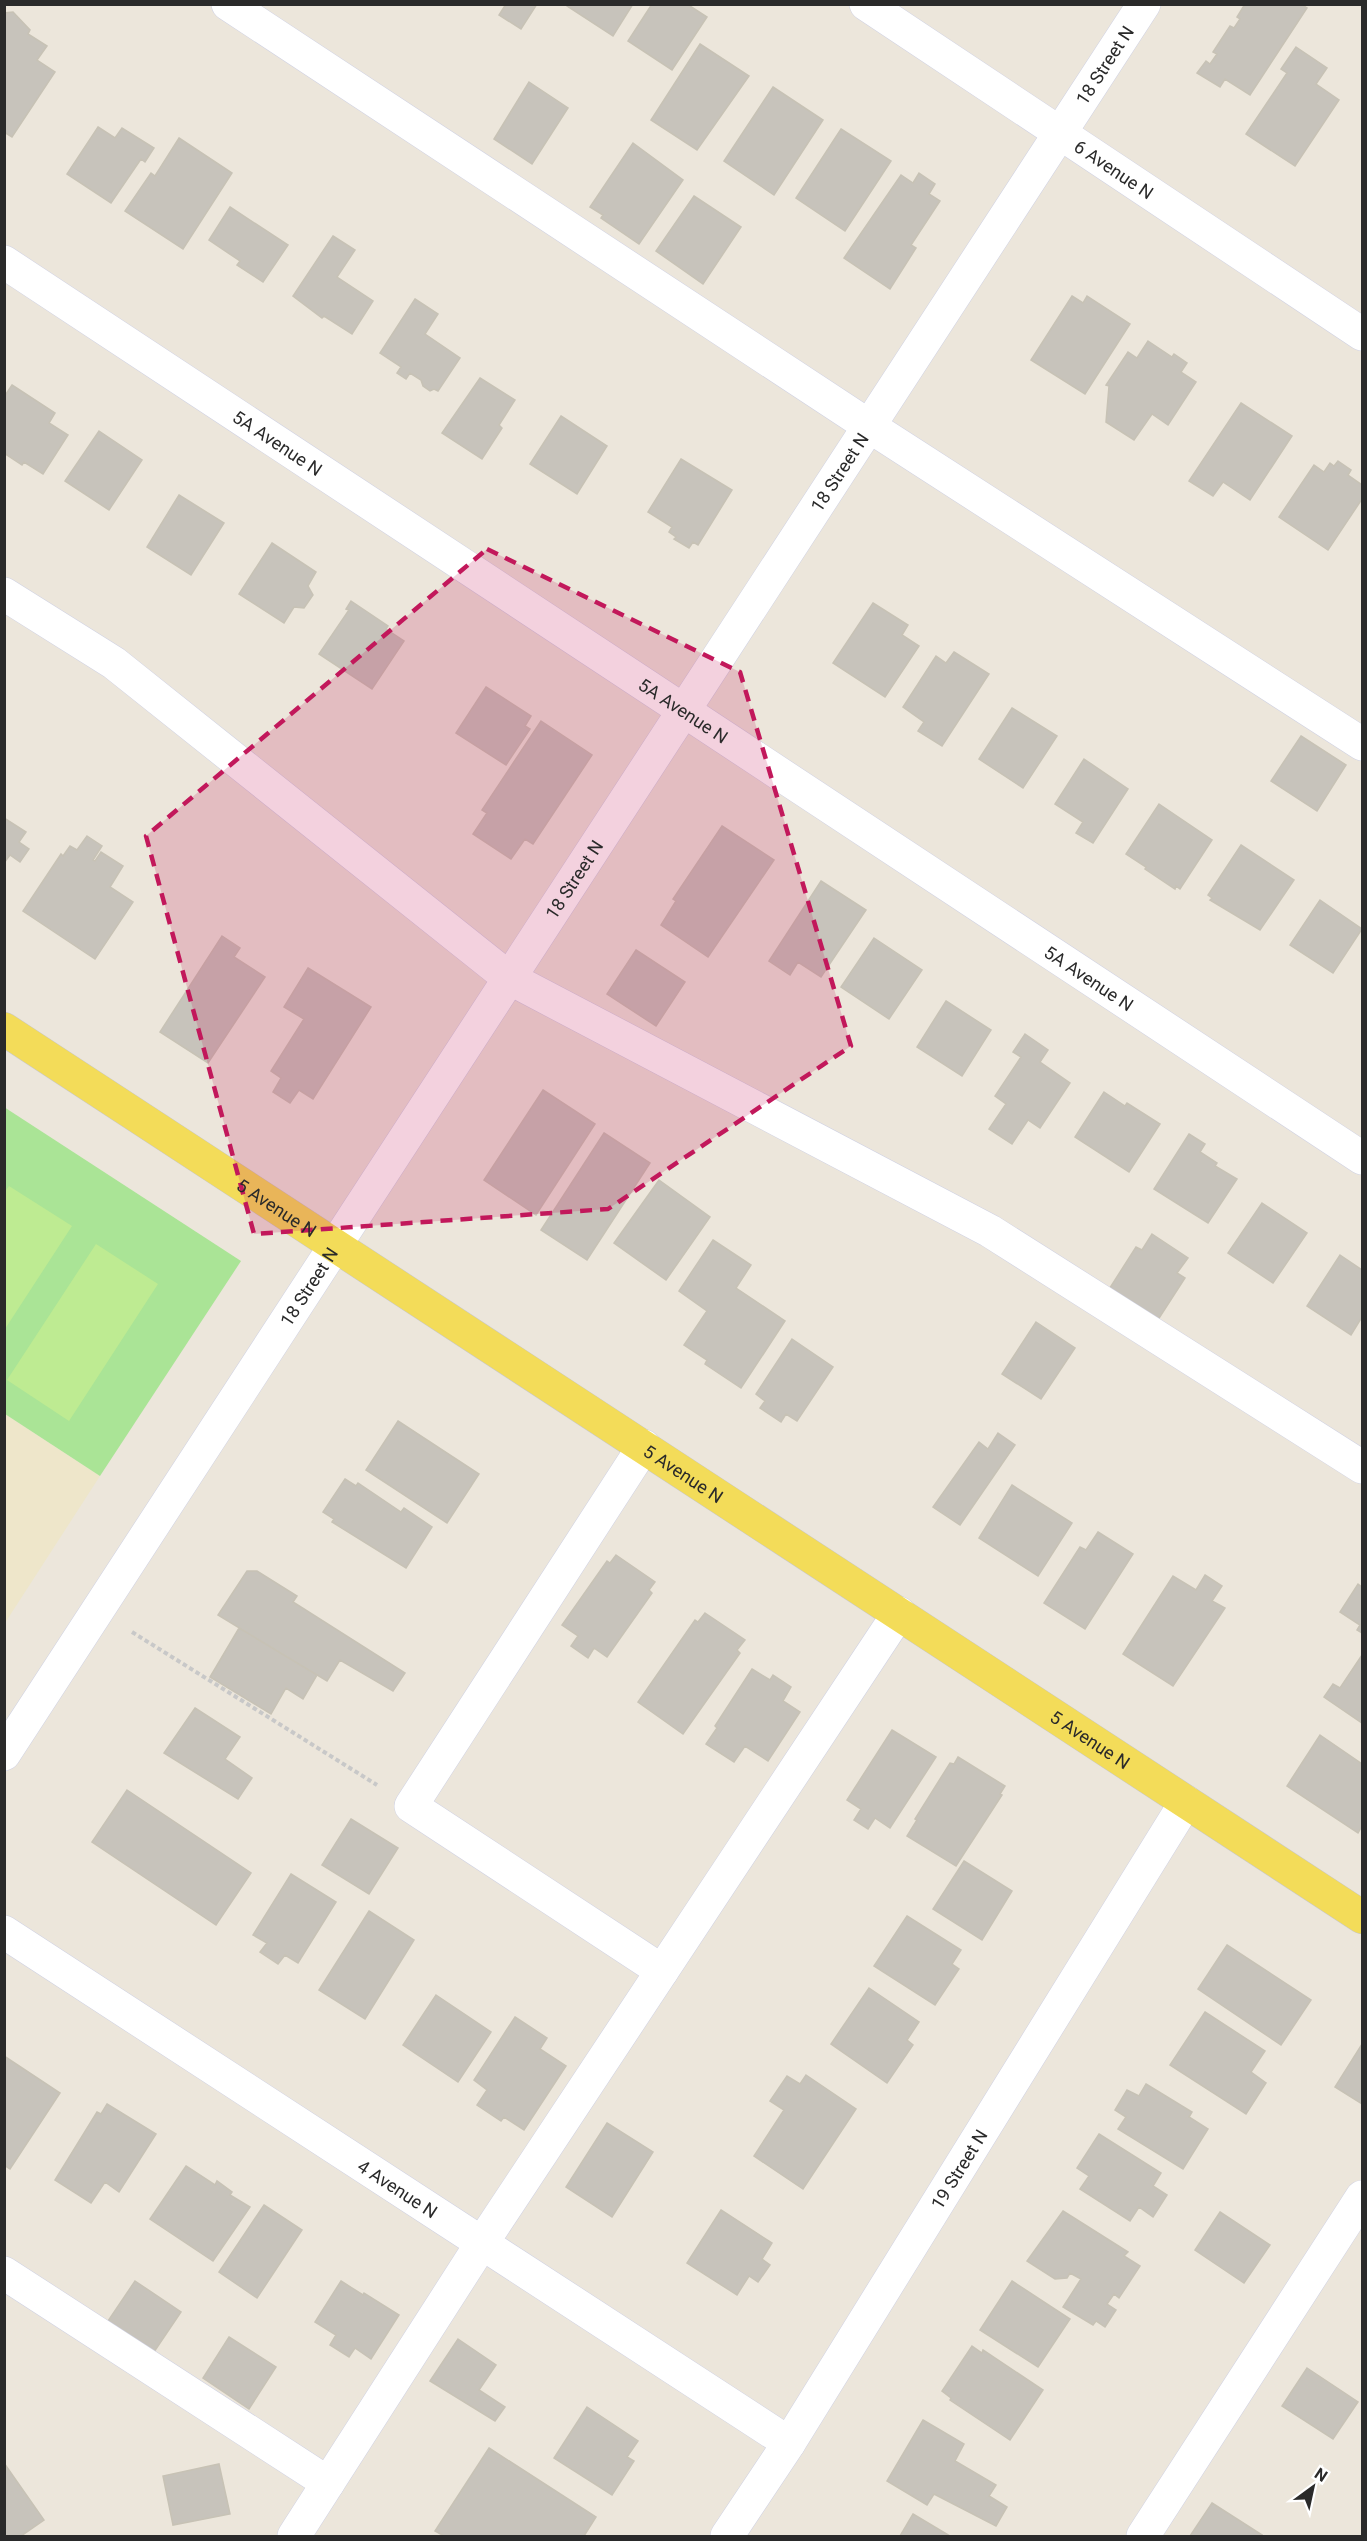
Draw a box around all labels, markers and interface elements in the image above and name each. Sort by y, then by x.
street label: 18 Street N [1071,22,1138,108]
street label: 6 Avenue N [1070,135,1158,203]
street label: 5A Avenue N [229,406,326,480]
street label: 18 Street N [806,429,872,515]
street label: 5A Avenue N [635,673,732,747]
street label: 18 Street N [541,836,607,922]
street label: 5A Avenue N [1041,941,1138,1015]
street label: 5 Avenue N [233,1174,321,1241]
street label: 18 Street N [275,1243,342,1330]
street label: 5 Avenue N [640,1440,727,1507]
street label: 5 Avenue N [1047,1706,1134,1773]
street label: 19 Street N [926,2125,991,2213]
street label: 4 Avenue N [354,2155,442,2222]
north arrow [1283,2457,1343,2517]
text: N [1311,2464,1331,2486]

